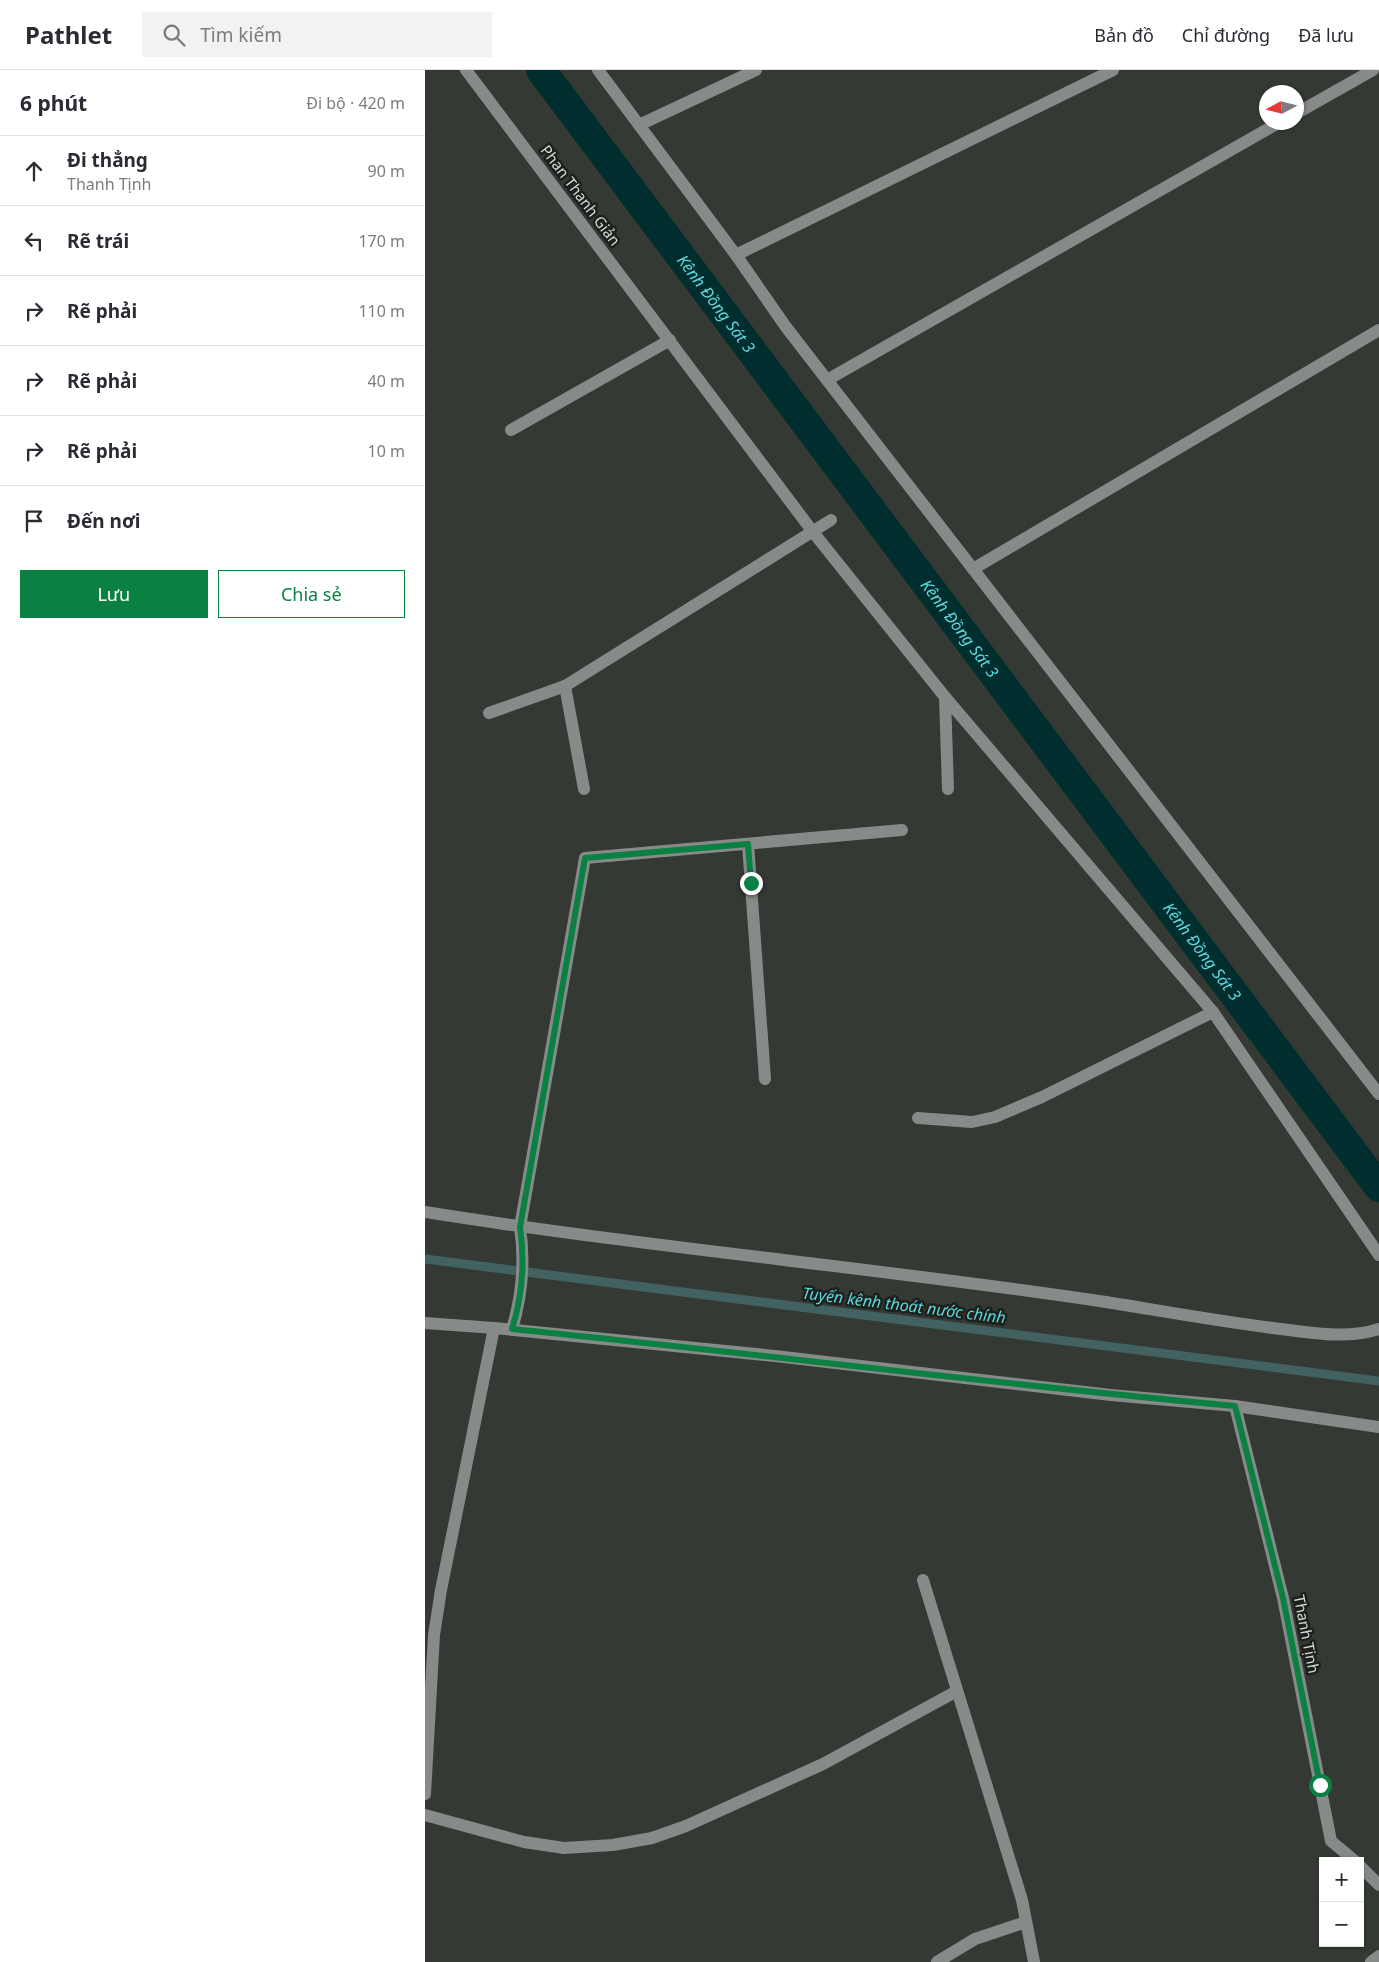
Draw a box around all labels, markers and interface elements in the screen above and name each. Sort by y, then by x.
search box [142,12,492,57]
text: Pathlet [25,18,112,51]
icon: search [160,21,188,49]
text: Tìm kiếm [200,22,282,48]
text: Bản đồ [1094,23,1154,47]
text: Chỉ đường [1182,23,1270,47]
text: Đã lưu [1298,23,1354,47]
north arrow [1259,85,1304,130]
text: 6 phút [20,89,87,117]
text: Đi bộ · 420 m [306,92,405,114]
street label: Phan Thanh Giản [537,141,625,249]
text: Đi thẳng [67,147,148,173]
icon: ahead [20,157,48,185]
text: 90 m [368,160,405,182]
text: Thanh Tịnh [67,173,152,195]
icon: left [20,227,48,255]
text: Rẽ trái [67,228,129,254]
text: 170 m [358,230,405,252]
water label: Kênh Đồng Sát 3 [672,250,760,357]
icon: right [20,297,48,325]
text: Rẽ phải [67,298,137,324]
text: 110 m [358,300,405,322]
icon: right [20,367,48,395]
text: Rẽ phải [67,368,137,394]
text: 40 m [368,370,405,392]
icon: right [20,437,48,465]
text: Rẽ phải [67,438,137,464]
text: 10 m [368,440,405,462]
icon: arrive [20,507,48,535]
text: Đến nơi [67,508,141,534]
button: Lưu [20,570,208,618]
button: Chia sẻ [218,570,405,618]
water label: Kênh Đồng Sát 3 [916,575,1004,682]
route end [740,872,763,895]
water label: Kênh Đồng Sát 3 [1158,898,1247,1005]
water label: Tuyến kênh thoát nước chính [801,1282,1007,1328]
street label: Thanh Tịnh [1290,1593,1324,1675]
route start [1309,1774,1332,1797]
map controls [1319,1857,1364,1947]
button: + [1319,1857,1364,1902]
button: − [1319,1902,1364,1947]

